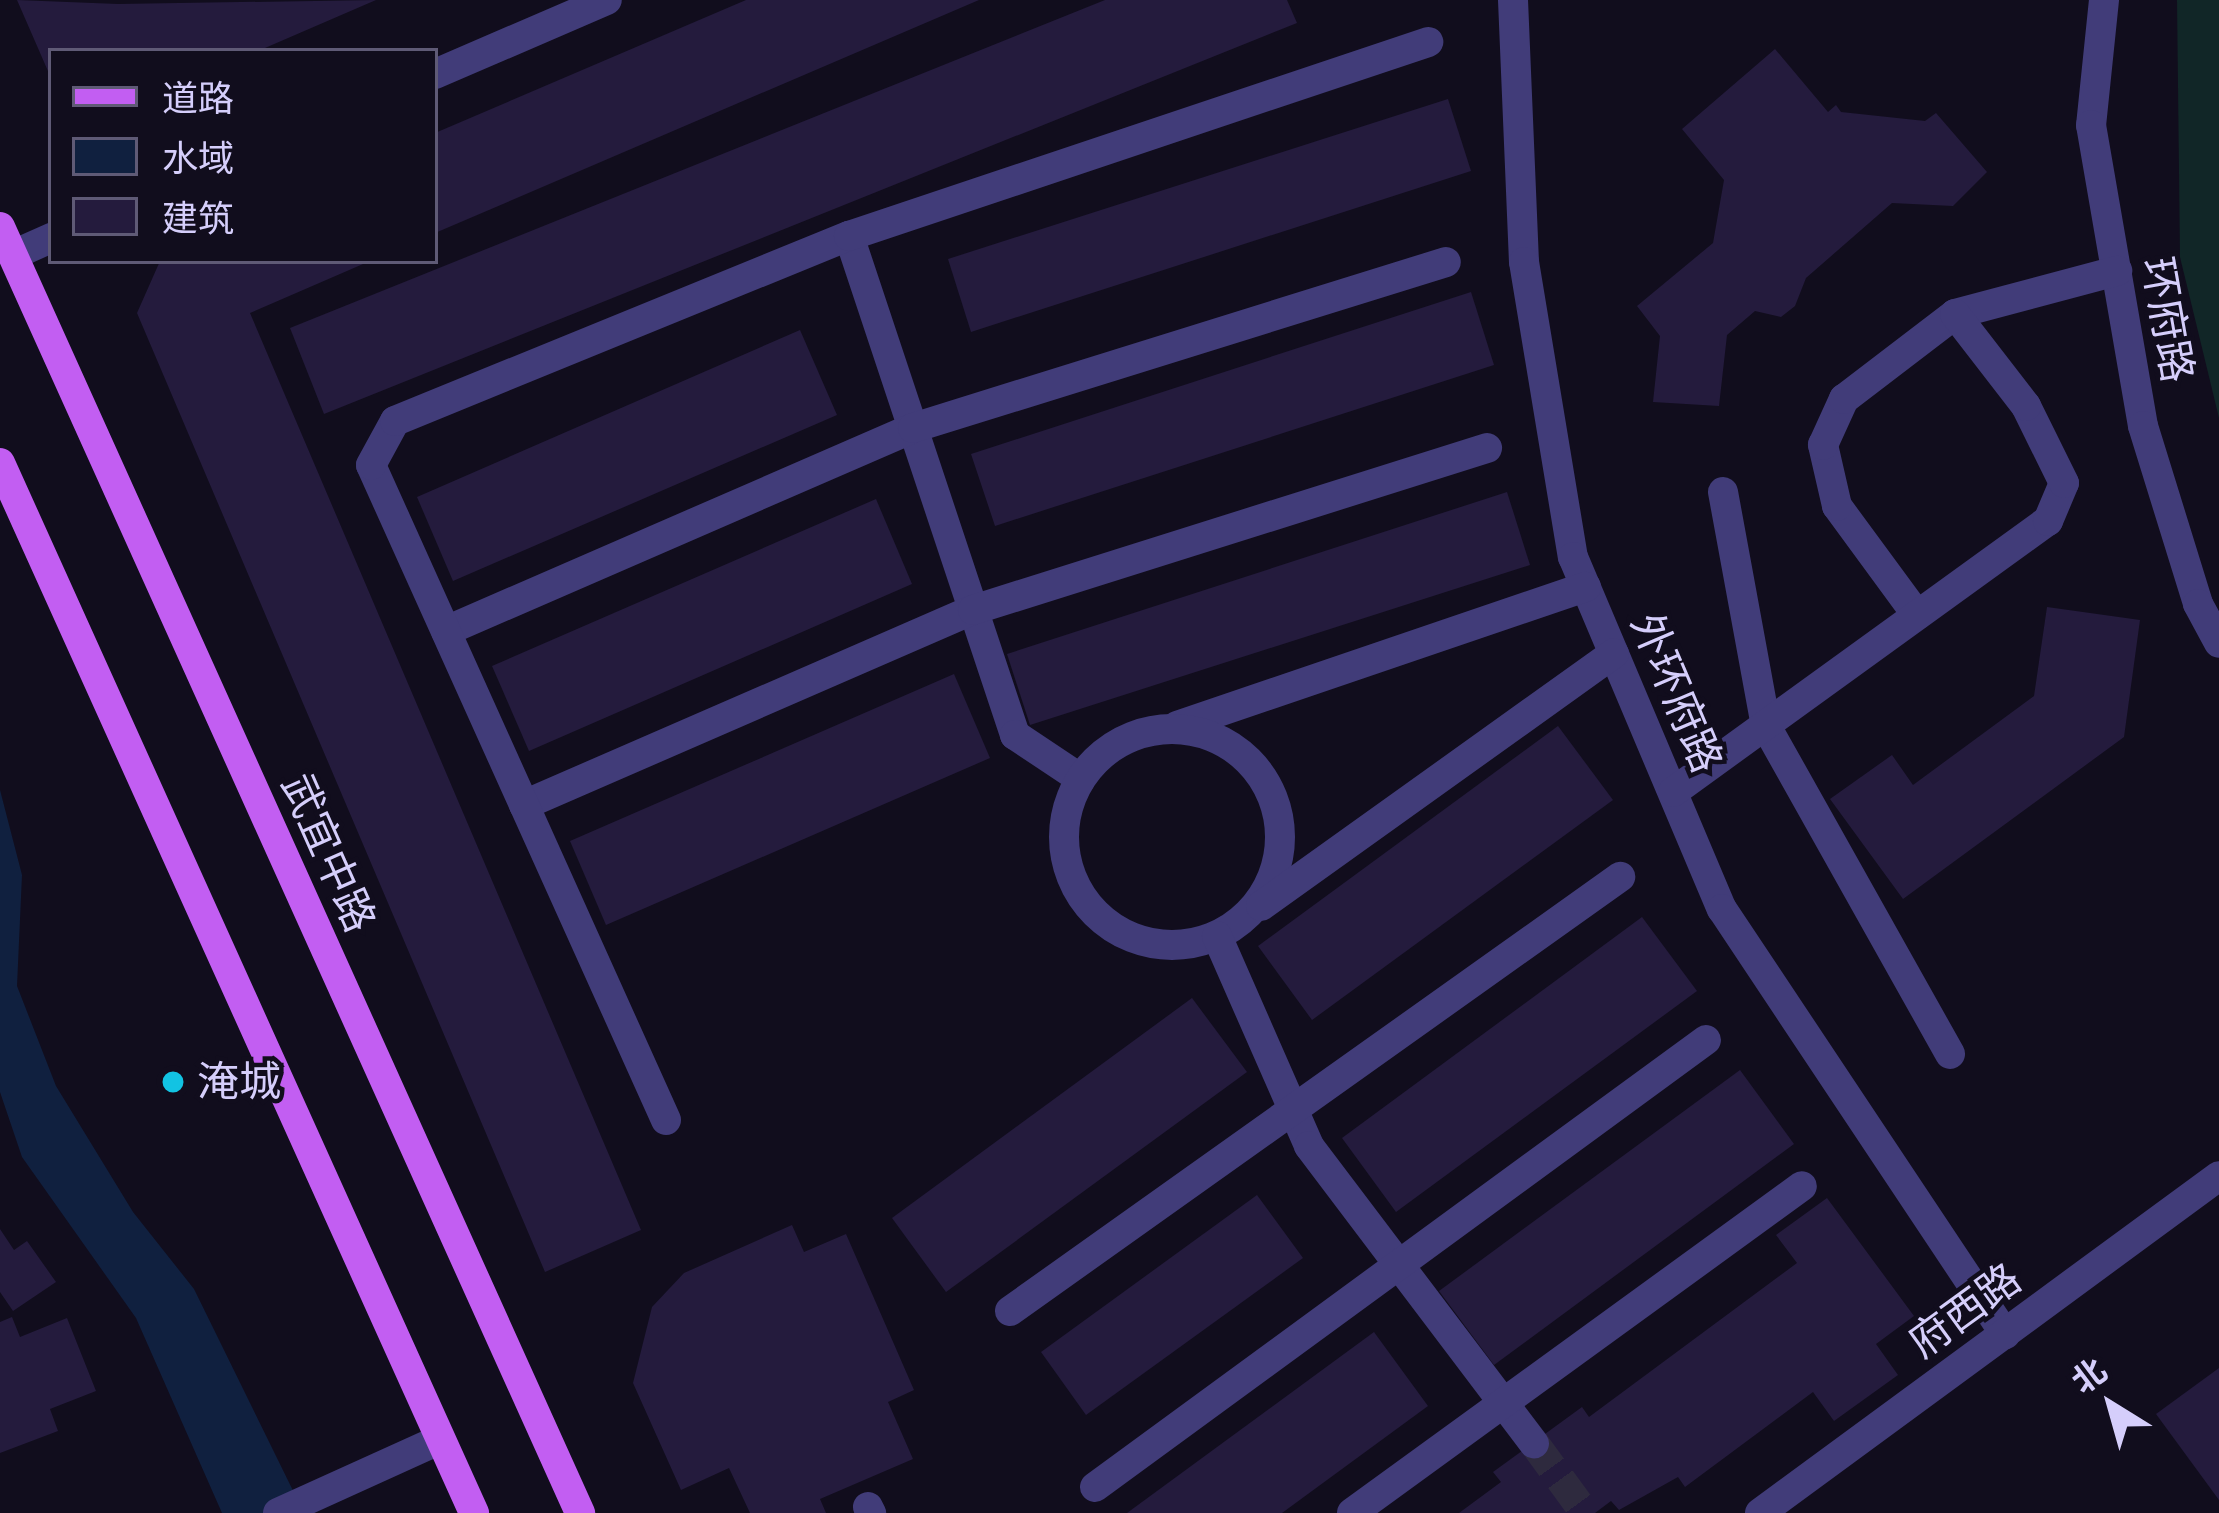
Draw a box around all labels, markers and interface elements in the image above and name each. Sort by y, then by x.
legend [48,48,438,264]
text: 道路 [162,72,234,124]
text: 水域 [162,132,234,184]
text: 建筑 [162,192,234,244]
street label: 环府路 [2131,254,2203,386]
street label: 外环府路 [1620,606,1732,780]
street label: 武宜中路 [271,766,385,940]
place label: 淹城 [197,1057,281,1107]
marker: 淹城 [160,1069,186,1095]
street label: 府西路 [1899,1254,2031,1368]
north arrow [2051,1345,2171,1465]
text: 北 [2062,1347,2116,1405]

